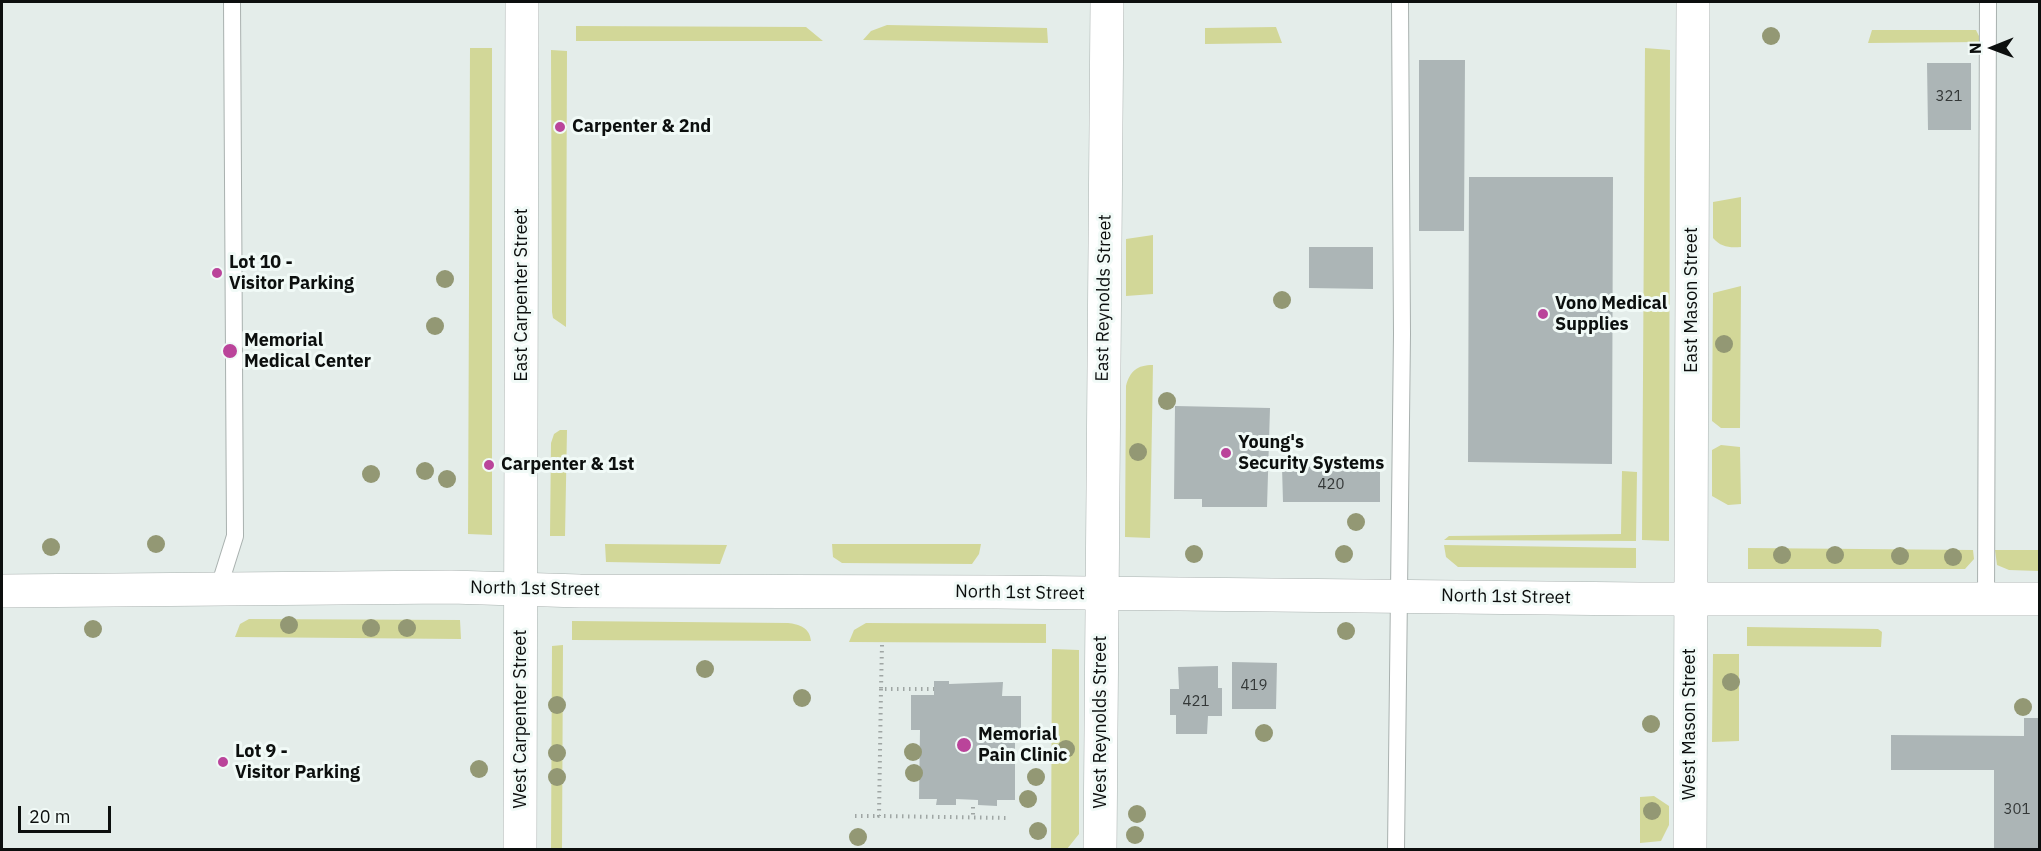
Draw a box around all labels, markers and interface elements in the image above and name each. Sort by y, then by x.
north arrow [1963,18,2023,78]
text: N [1965,42,1985,54]
house number: 321 [1936,88,1962,106]
place label: Carpenter & 2nd [572,116,711,138]
marker: Carpenter & 2nd [553,120,567,134]
street label: East Carpenter Street [511,208,533,382]
street label: East Reynolds Street [1092,214,1116,382]
street label: East Mason Street [1681,227,1703,373]
place label: Lot 10 - Visitor Parking [229,252,354,294]
marker: Lot 10 - Visitor Parking [210,266,224,280]
place label: Vono Medical Supplies [1555,293,1667,336]
marker: Vono Medical Supplies [1536,307,1550,321]
place label: Memorial Medical Center [244,330,371,372]
marker: Memorial Medical Center [221,342,239,360]
place label: Young's Security Systems [1238,432,1384,474]
marker: Young's Security Systems [1219,446,1233,460]
place label: Carpenter & 1st [501,454,634,476]
marker: Carpenter & 1st [482,458,496,472]
house number: 420 [1318,476,1344,494]
street label: North 1st Street [470,577,600,601]
street label: North 1st Street [955,581,1085,605]
street label: North 1st Street [1441,585,1571,609]
street label: West Carpenter Street [510,629,532,809]
street label: West Reynolds Street [1090,636,1112,808]
street label: West Mason Street [1679,648,1701,800]
house number: 419 [1241,677,1267,695]
house number: 421 [1183,693,1209,711]
place label: Memorial Pain Clinic [978,724,1067,766]
marker: Memorial Pain Clinic [955,736,973,754]
place label: Lot 9 - Visitor Parking [235,741,360,783]
marker: Lot 9 - Visitor Parking [216,755,230,769]
scale bar [21,794,114,832]
house number: 301 [2004,801,2030,819]
text: 20 m [29,805,71,828]

